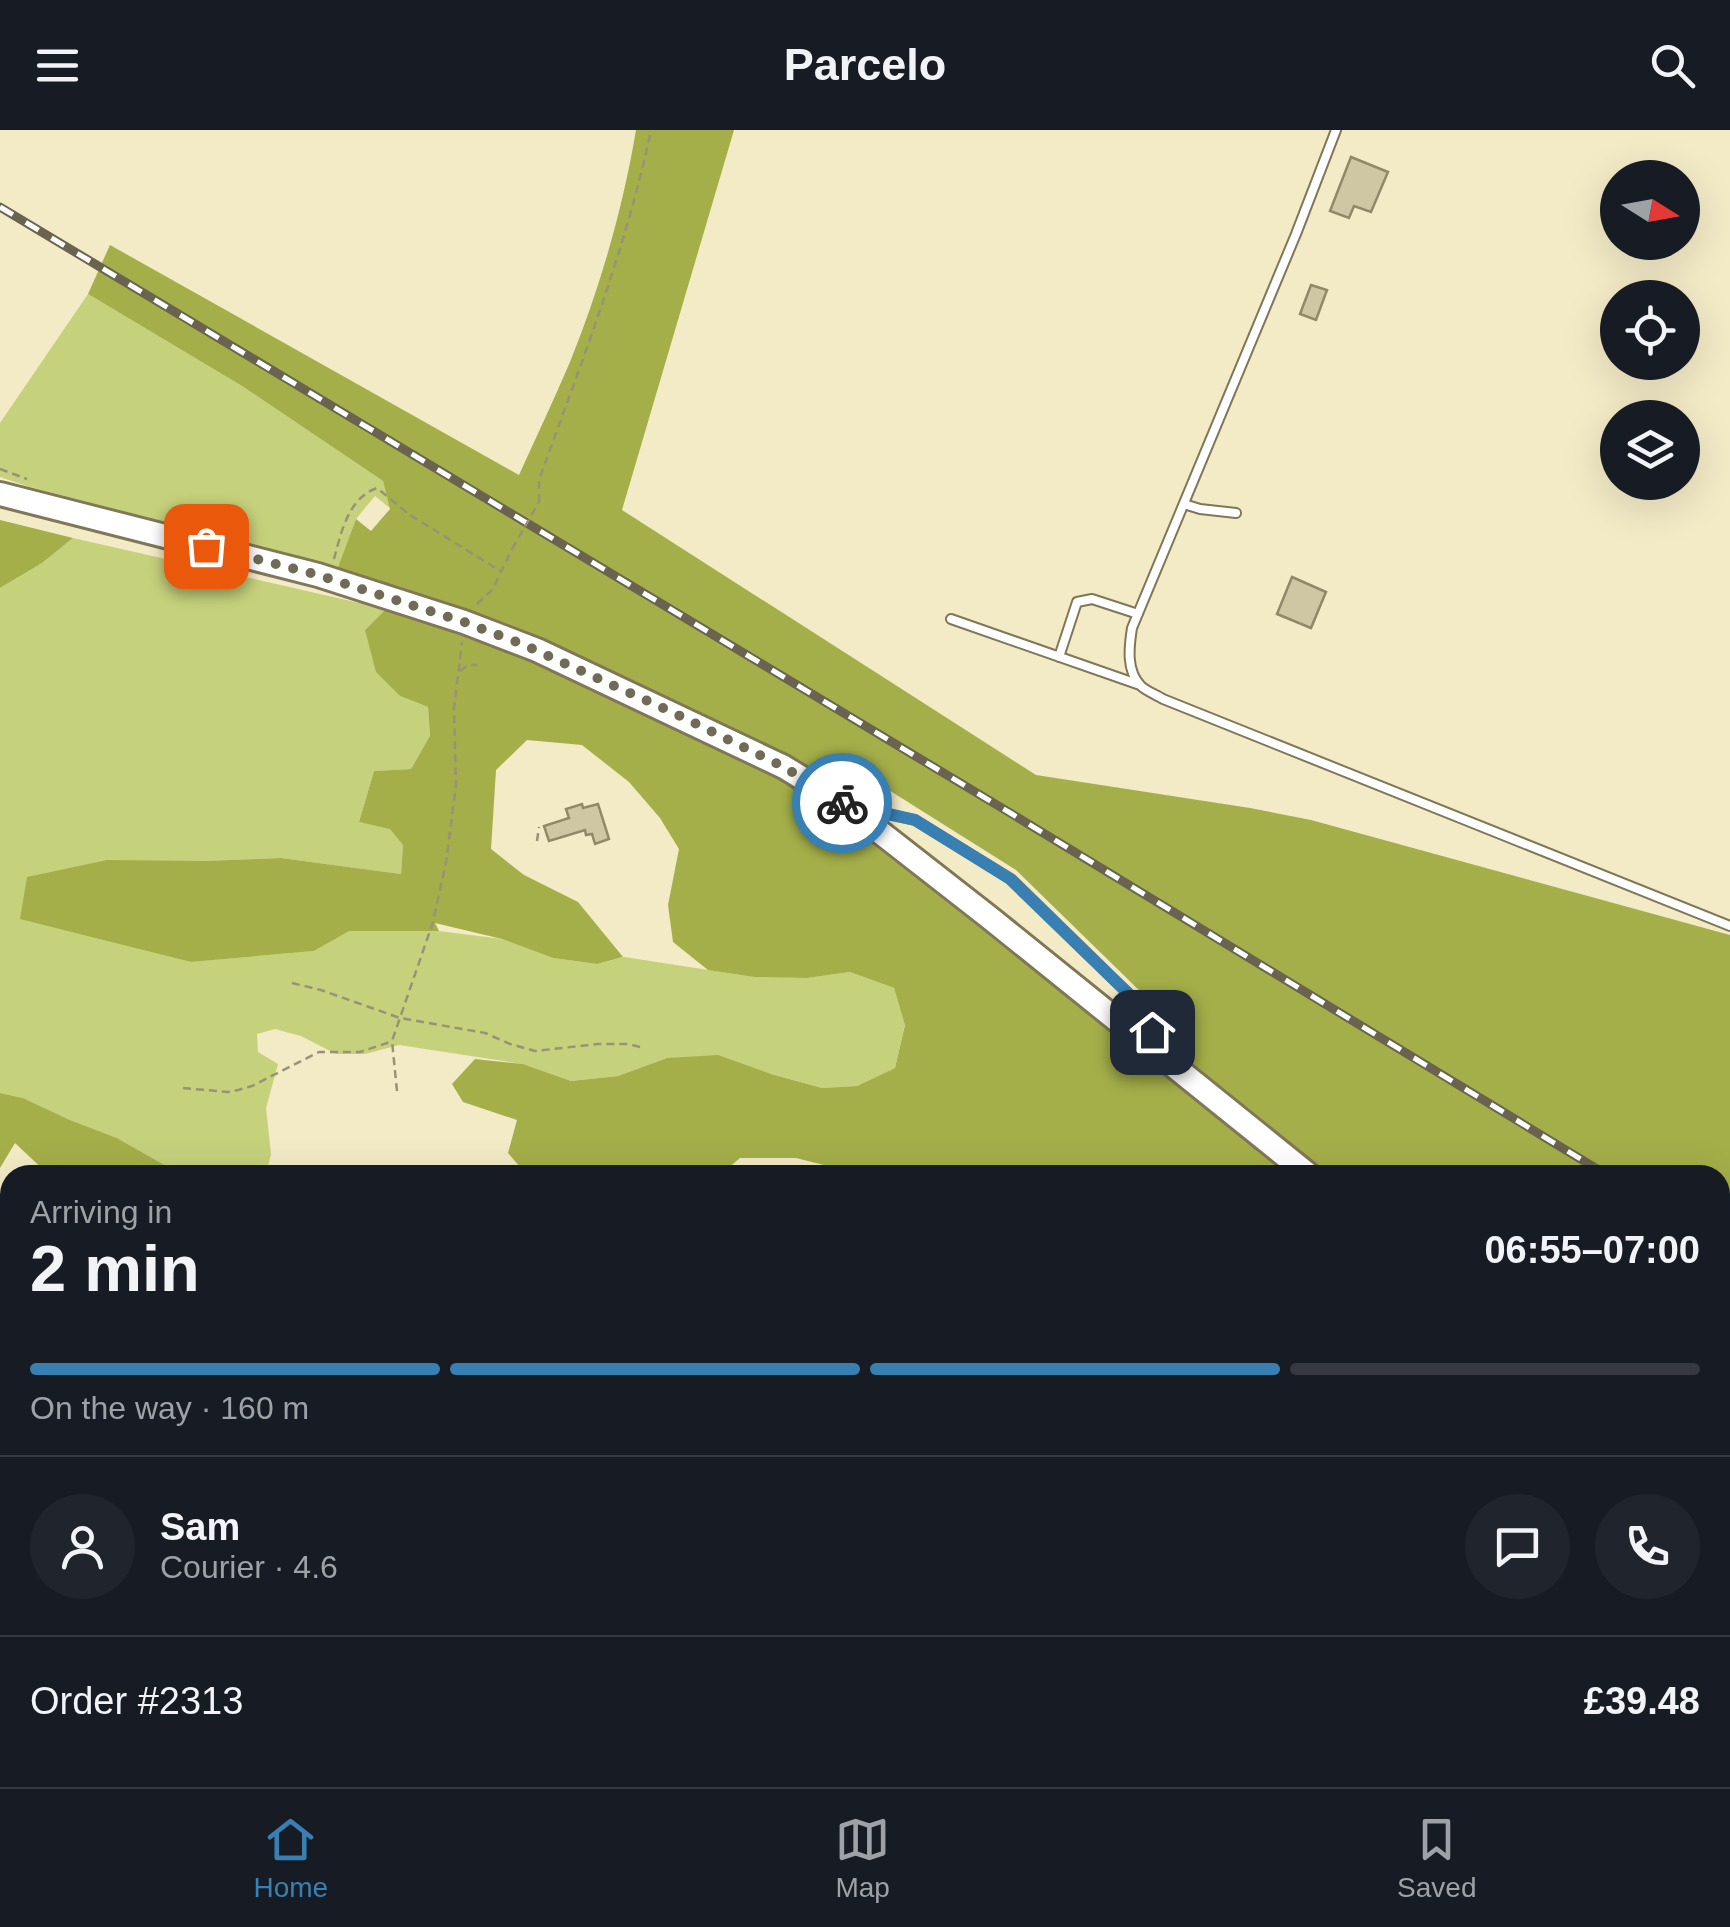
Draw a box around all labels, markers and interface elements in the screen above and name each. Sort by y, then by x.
icon: menu [30,38,85,93]
icon: search [1645,38,1700,93]
text: Parcelo [784,39,946,90]
north arrow [1600,160,1700,260]
map controls [1600,160,1700,500]
button: locate [1600,280,1700,380]
button: layers [1600,400,1700,500]
pin [164,504,249,589]
icon: bag [179,519,234,574]
courier [792,753,892,853]
icon: bike [815,776,870,831]
pin [1110,990,1195,1075]
icon: home [1125,1005,1180,1060]
text: Arriving in [30,1194,172,1230]
text: 06:55–07:00 [1484,1229,1700,1271]
text: 2 min [30,1232,200,1305]
text: On the way · 160 m [30,1390,309,1426]
button: person [30,1494,135,1599]
button: chat [1465,1494,1570,1599]
button: phone [1595,1494,1700,1599]
text: Sam [160,1506,240,1548]
text: Courier · 4.6 [160,1549,338,1585]
text: Order #2313 [30,1680,243,1722]
text: £39.48 [1584,1680,1700,1722]
tab: Home [253,1812,328,1904]
tab: Map [835,1812,890,1904]
tab: Saved [1397,1812,1476,1904]

